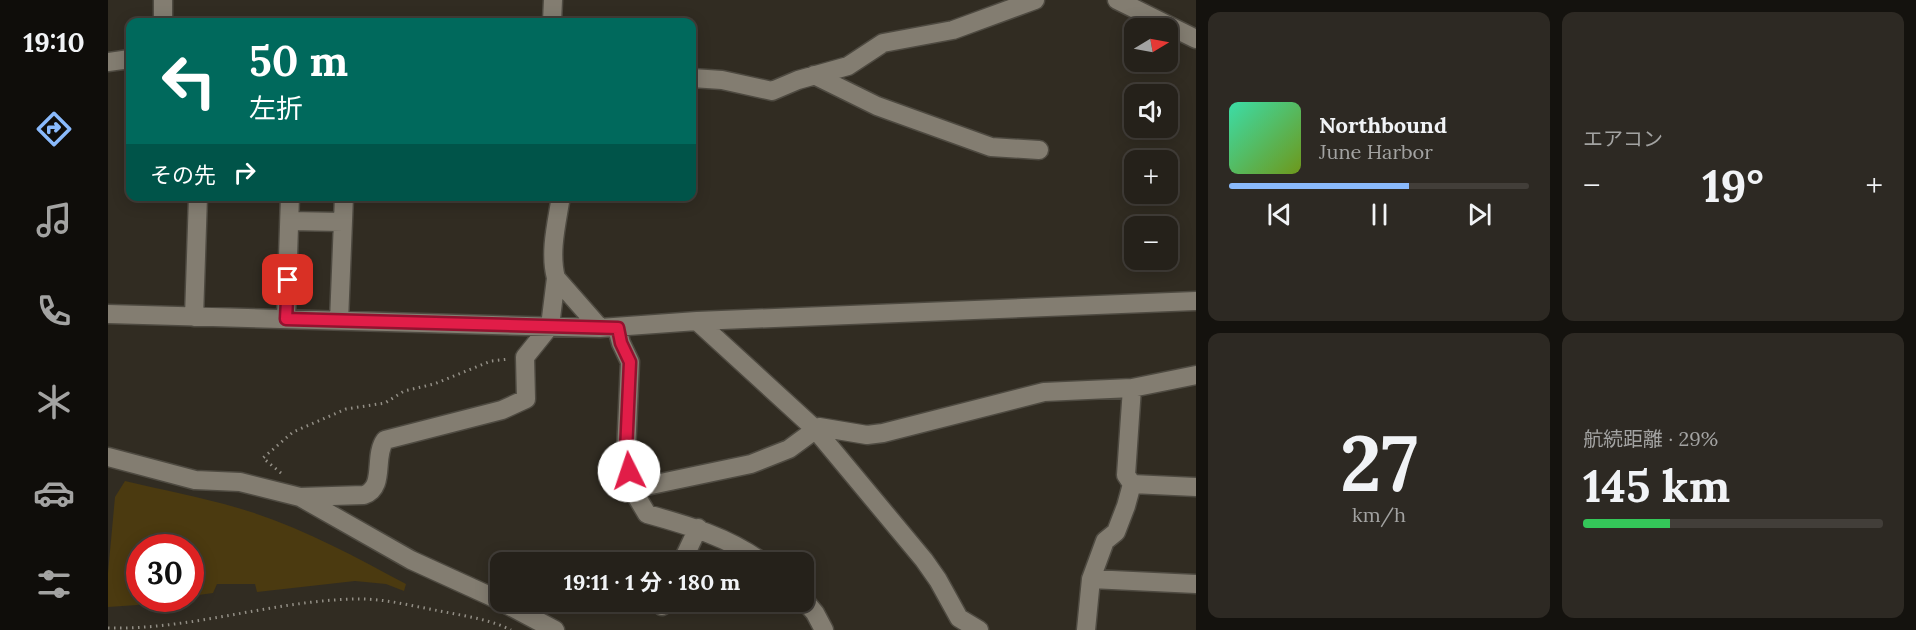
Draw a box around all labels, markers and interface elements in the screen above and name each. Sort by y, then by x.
north arrow [1124,18,1178,72]
map controls [1124,18,1178,270]
text: 19:10 [23,25,85,59]
text: 50 m [249,34,348,88]
icon: left [150,42,228,120]
button: sound [1124,84,1178,138]
text: 左折 [249,91,303,125]
icon: directions [33,108,75,150]
text: Northbound [1319,111,1447,139]
text: エアコン [1583,126,1663,151]
text: June Harbor [1319,139,1433,164]
button: + [1124,150,1178,204]
icon: right [228,156,261,189]
text: 19° [1702,157,1764,214]
text: その先 [150,161,216,189]
text: − [1583,164,1601,206]
text: + [1865,164,1883,206]
icon: previous [1263,198,1296,231]
icon: pause [1363,198,1396,231]
icon: next [1463,198,1496,231]
icon: music [33,199,75,241]
button: − [1124,216,1178,270]
pin [262,254,313,305]
icon: arrive [271,263,304,296]
icon: phone [33,290,75,332]
icon: climate [33,381,75,423]
text: 27 [1340,413,1418,512]
text: 航続距離 · 29% [1583,426,1718,451]
position arrow [597,439,661,503]
text: 145 km [1583,457,1730,514]
icon: car [33,472,75,514]
text: km/h [1352,502,1406,527]
speed limit sign: 30 [126,534,204,612]
icon: filters [33,563,75,605]
text: 19:11 · 1 分 · 180 m [564,568,740,596]

